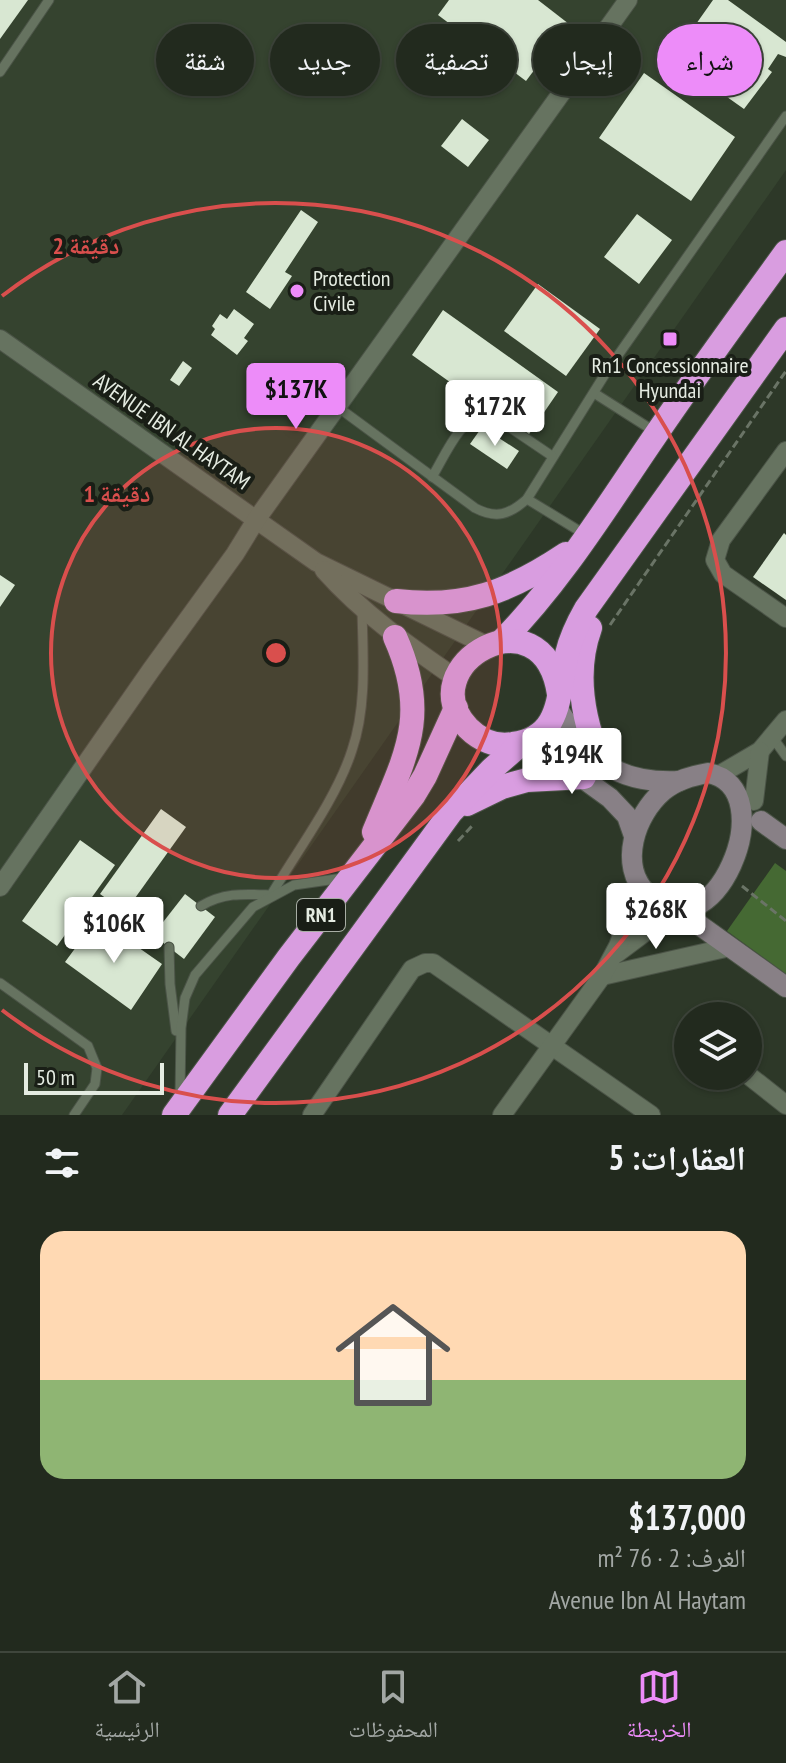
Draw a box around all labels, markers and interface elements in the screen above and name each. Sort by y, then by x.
chip: شقة [156,24,254,96]
chip: جديد [270,24,380,96]
chip: تصفية [396,24,517,96]
chip: إيجار [533,24,641,96]
chip: شراء [657,24,762,96]
text: 2 دقيقة [53,230,119,261]
place label: Protection Civile [313,264,390,317]
marker: Protection Civile [288,282,306,300]
marker: Rn1 Concessionnaire Hyundai [661,330,679,348]
place label: Rn1 Concessionnaire Hyundai [591,351,749,404]
pin: $137K [240,363,352,431]
street label: AVENUE IBN AL HAYTAM [88,366,256,496]
text: $137K [264,372,328,405]
pin: $172K [439,380,551,448]
text: $172K [463,389,527,422]
text: 1 دقيقة [84,478,150,509]
centre of rings [262,639,290,667]
pin: $194K [516,728,628,796]
text: $194K [540,737,604,770]
pin: $268K [600,883,712,951]
text: $268K [624,892,688,925]
pin: $106K [58,897,170,965]
road number: RN1 [297,899,345,931]
text: $106K [82,906,146,939]
map controls [674,1002,762,1090]
button: layers [674,1002,762,1090]
scale bar [24,1059,164,1095]
text: 50 m [36,1063,75,1091]
text: العقارات: 5 [608,1135,746,1179]
icon: filters [40,1141,84,1185]
icon: home [321,1283,465,1427]
text: $137,000 [628,1495,746,1539]
text: الغرف: 2 · 76 m² [597,1541,746,1574]
text: Avenue Ibn Al Haytam [549,1583,746,1616]
tab: الرئيسية [94,1665,160,1751]
tab: المحفوظات [348,1665,438,1751]
tab: الخريطة [627,1665,692,1751]

